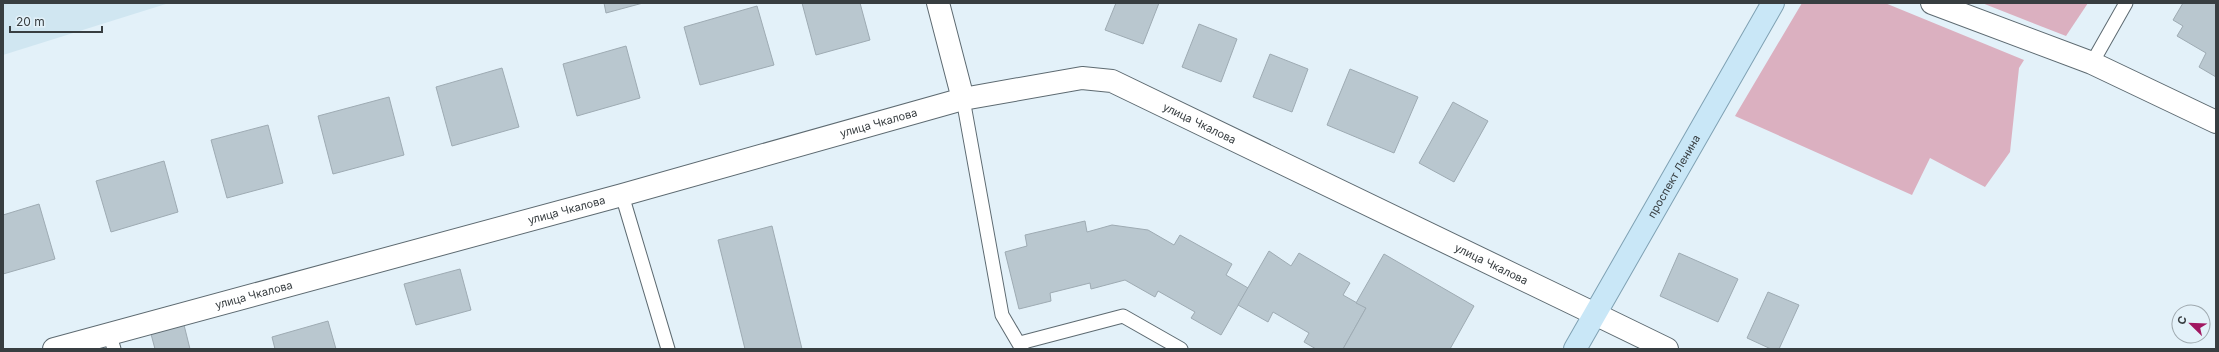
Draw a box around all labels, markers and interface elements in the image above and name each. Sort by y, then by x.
scale bar [10,8,102,34]
text: 20 m [16,14,45,29]
street label: улица Чкалова [1161,100,1238,147]
street label: улица Чкалова [838,105,919,140]
street label: проспект Ленина [1645,132,1703,220]
street label: улица Чкалова [526,193,607,227]
street label: улица Чкалова [1453,240,1530,288]
street label: улица Чкалова [214,278,294,312]
north arrow [2171,304,2211,344]
text: С [2174,314,2190,327]

